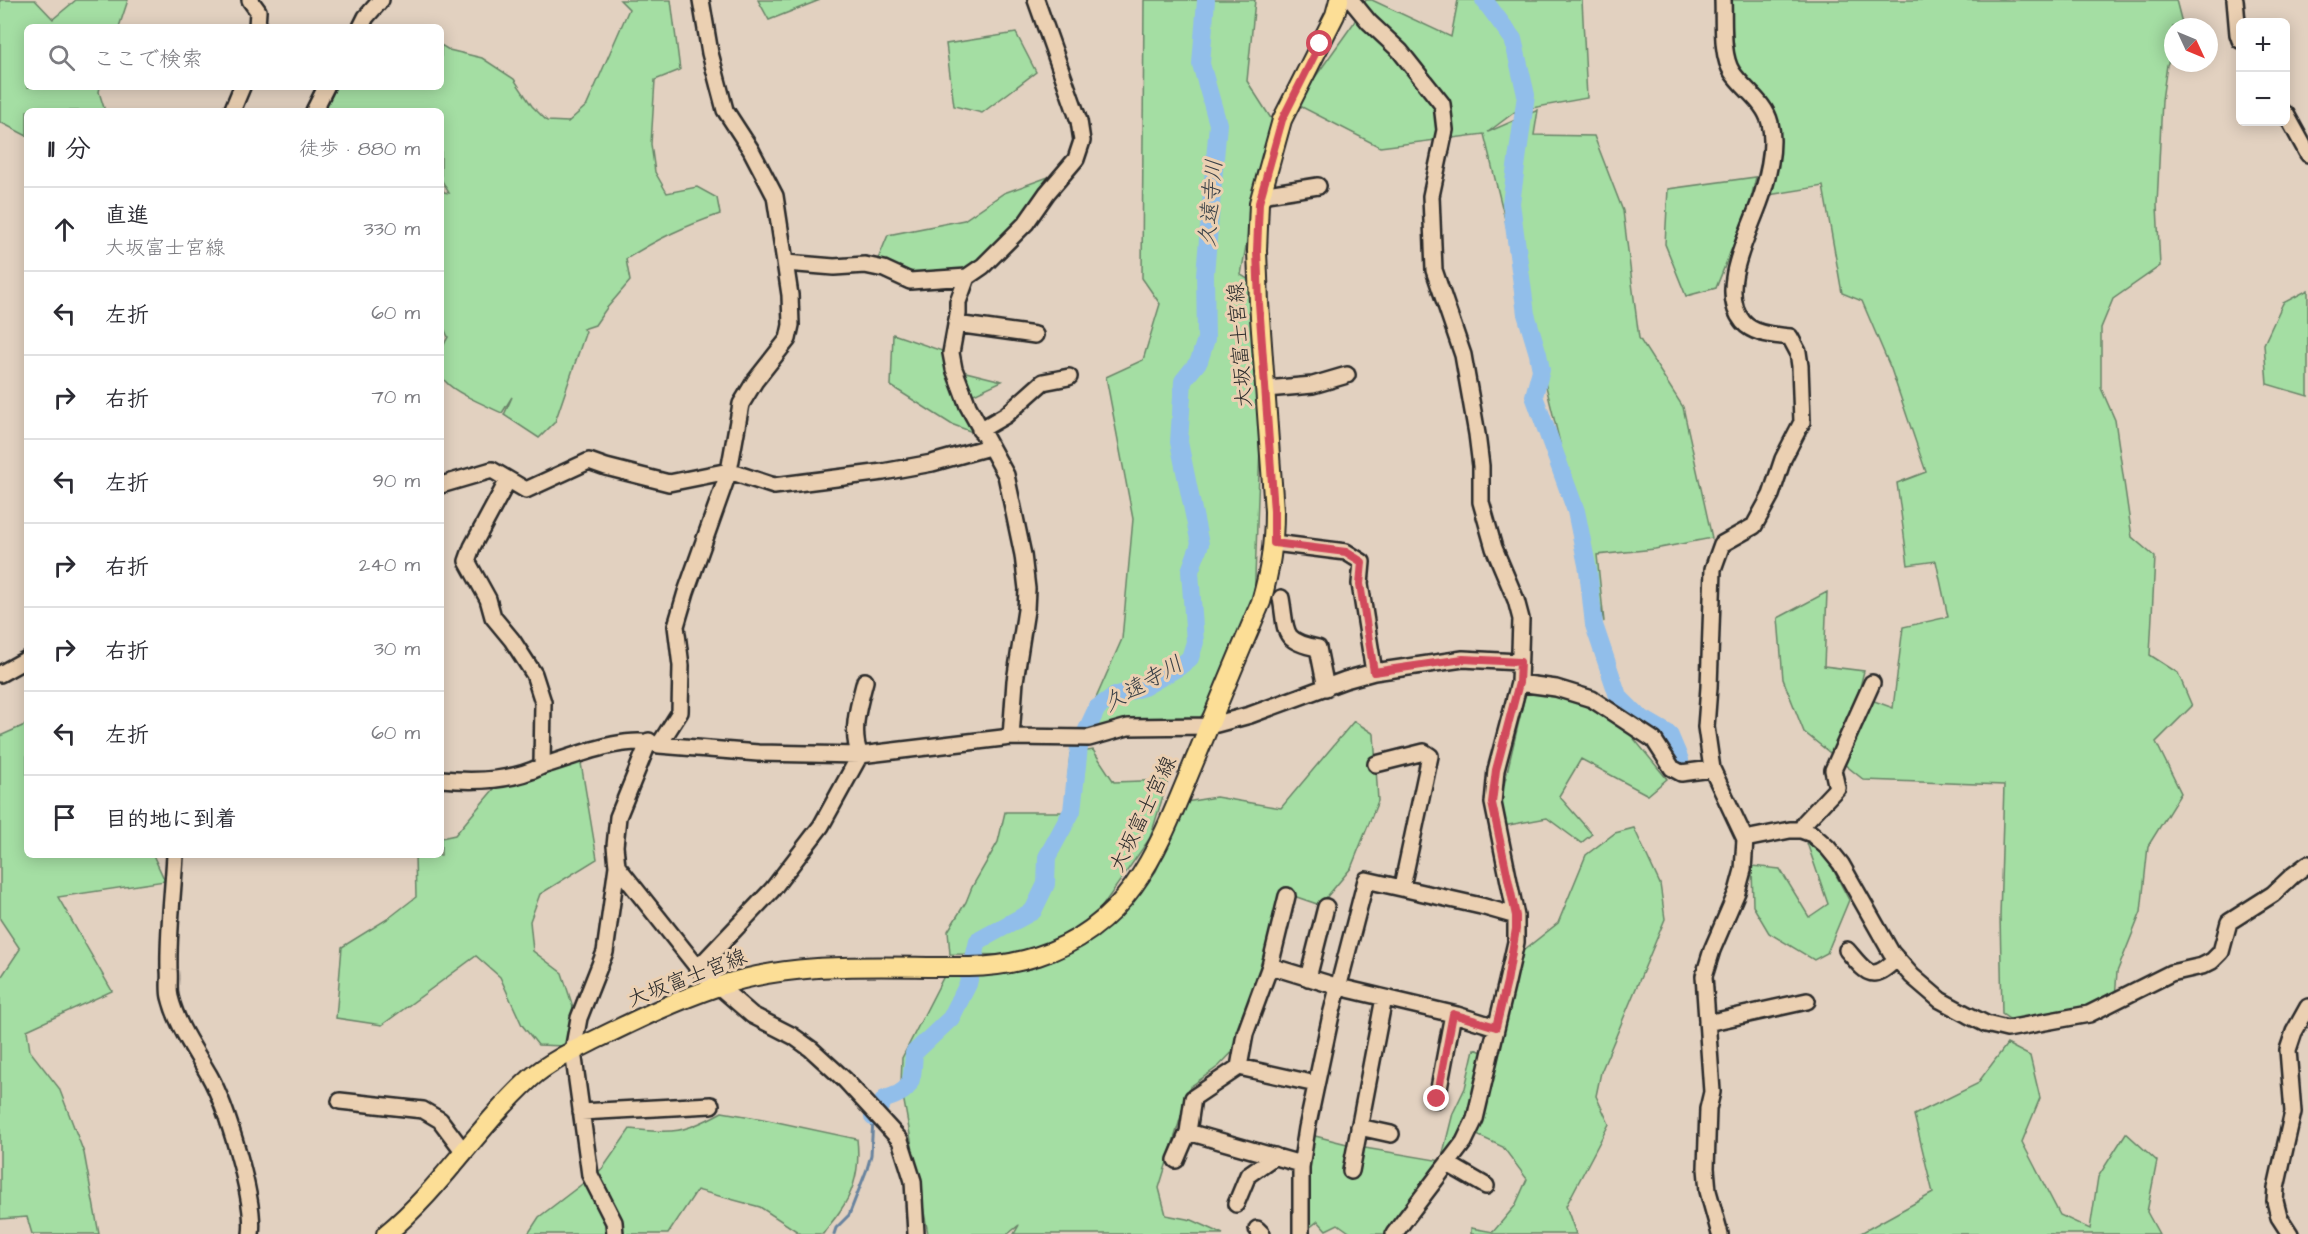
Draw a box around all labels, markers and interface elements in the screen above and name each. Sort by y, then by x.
north arrow [2164,18,2218,72]
map controls [2236,18,2290,126]
button: + [2236,18,2290,72]
search box [24,24,444,90]
route start [1306,30,1332,56]
icon: search [45,41,78,74]
text: ここで検索 [93,44,203,75]
button: − [2236,72,2290,126]
text: 11 分 [48,131,91,167]
text: 徒歩 · 880 m [299,135,420,163]
water label: 久遠寺川 [1192,158,1230,248]
text: 直進 [105,200,149,231]
icon: ahead [48,213,81,246]
text: 330 m [363,215,420,243]
text: 大坂富士宮線 [105,234,225,262]
street label: 大坂富士宮線 [1221,281,1259,409]
icon: left [48,297,81,330]
text: 60 m [371,299,420,327]
text: 左折 [105,300,149,331]
icon: right [48,381,81,414]
text: 70 m [372,383,420,411]
text: 右折 [105,384,149,415]
icon: left [48,465,81,498]
text: 90 m [372,467,420,495]
text: 左折 [105,468,149,499]
icon: right [48,549,81,582]
text: 240 m [359,551,420,579]
text: 右折 [105,552,149,583]
icon: right [48,633,81,666]
text: 30 m [374,635,420,663]
text: 右折 [105,636,149,667]
water label: 久遠寺川 [1097,649,1189,719]
icon: left [48,717,81,750]
text: 60 m [371,719,420,747]
text: 左折 [105,720,149,751]
street label: 大坂富士宮線 [1102,751,1184,877]
icon: arrive [48,801,81,834]
text: 目的地に到着 [105,804,237,835]
street label: 大坂富士宮線 [623,942,751,1014]
route end [1423,1085,1449,1111]

